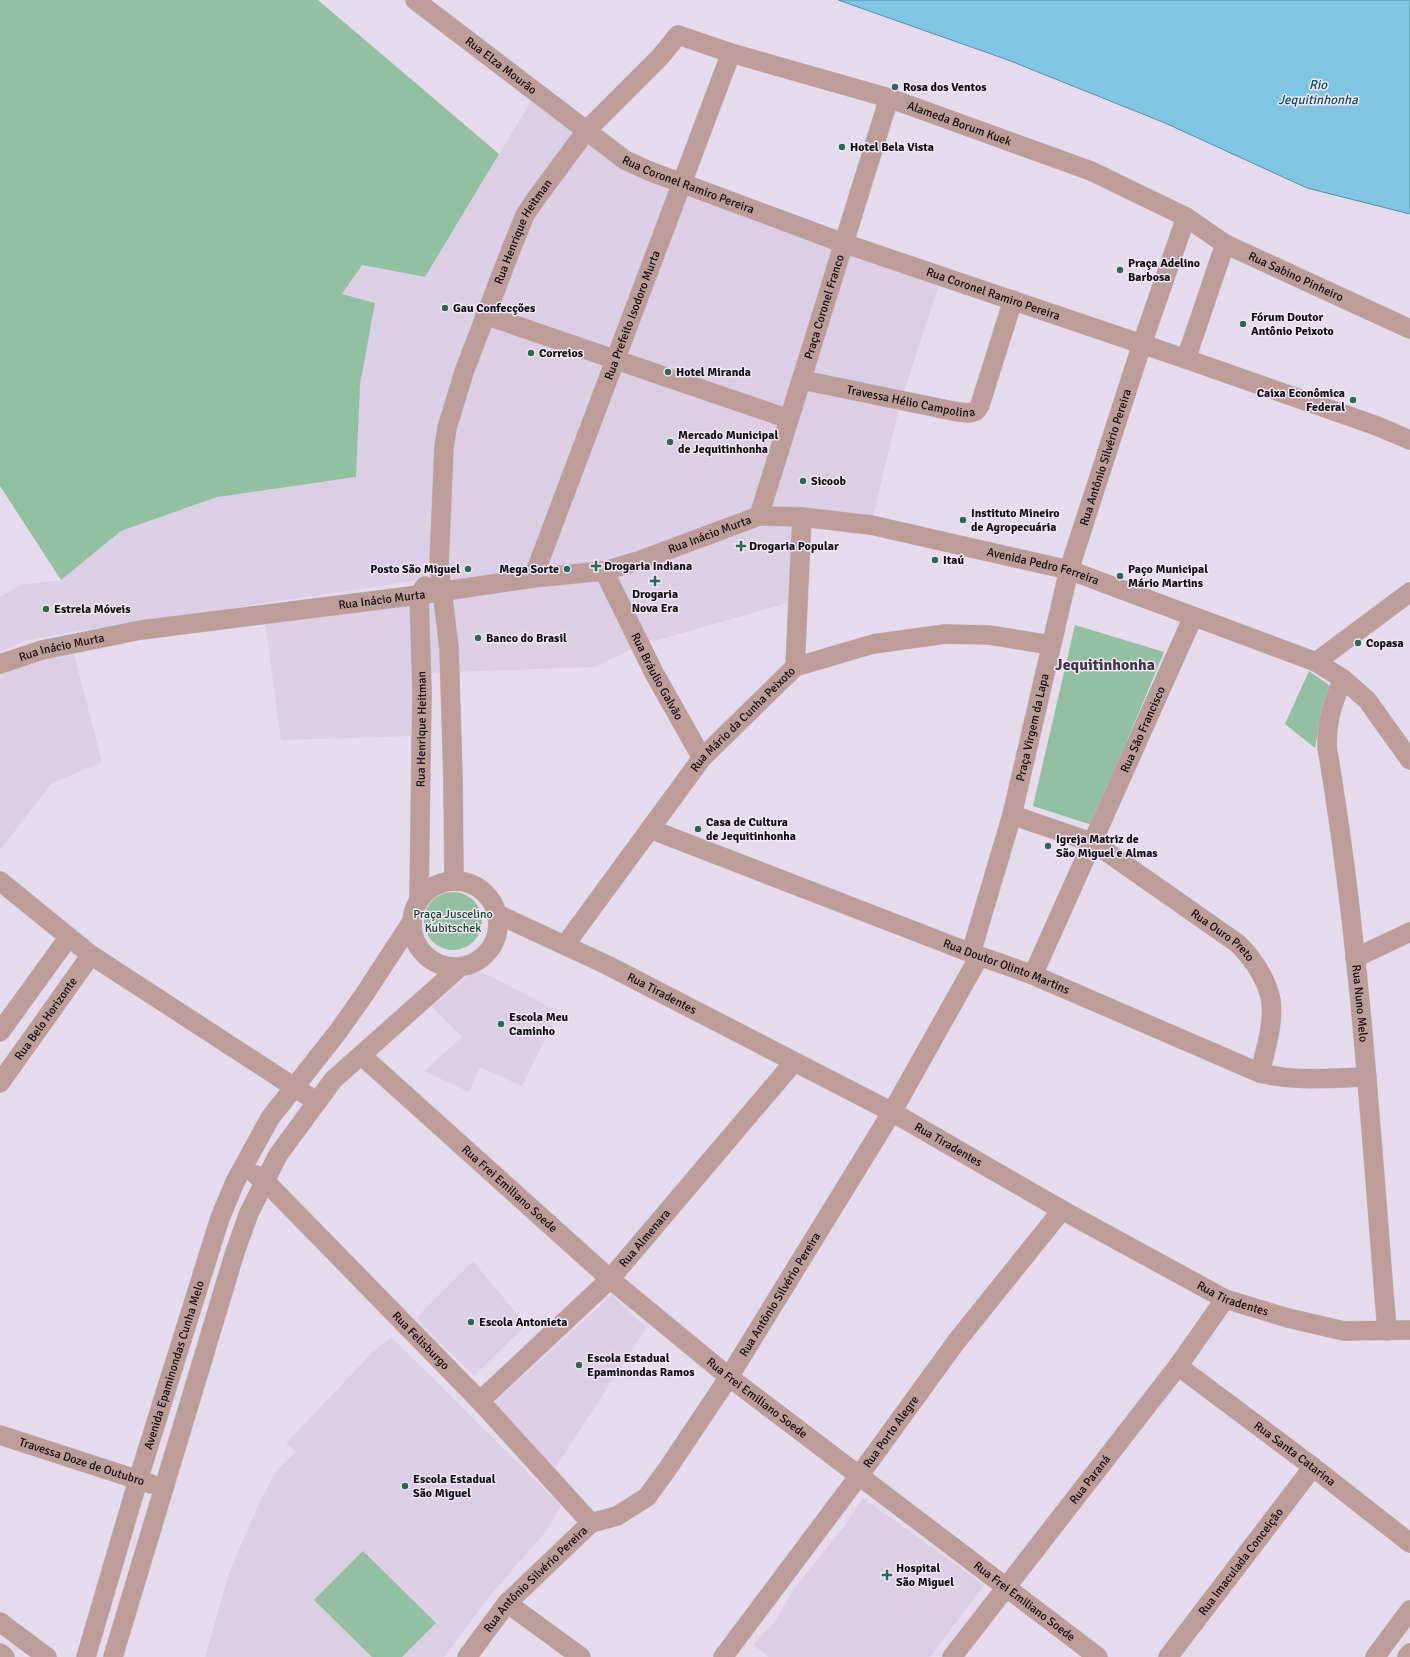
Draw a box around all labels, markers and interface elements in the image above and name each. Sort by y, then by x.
street label: Rua Elza Mourão [462,34,539,98]
water label: Rio Jequitinhonha [1278,77,1358,108]
place label: Rosa dos Ventos [903,80,987,95]
marker: Rosa dos Ventos [890,82,900,92]
street label: Alameda Borum Kuek [905,98,1013,150]
place label: Hotel Bela Vista [850,140,934,155]
marker: Hotel Bela Vista [837,142,847,152]
street label: Rua Coronel Ramiro Pereira [620,153,756,217]
street label: Rua Henrique Heitman [491,176,556,287]
street label: Rua Prefeito Isodoro Murta [601,248,664,382]
street label: Rua Sabino Pinheiro [1246,249,1346,305]
street label: Praça Coronel Franco [801,253,848,361]
place label: Praça Adelino Barbosa [1128,256,1200,285]
street label: Rua Coronel Ramiro Pereira [924,265,1062,324]
marker: Praça Adelino Barbosa [1115,265,1125,275]
place label: Gau Confecções [453,301,536,316]
marker: Gau Confecções [440,303,450,313]
place label: Fórum Doutor Antônio Peixoto [1251,310,1334,339]
marker: Fórum Doutor Antônio Peixoto [1238,319,1248,329]
place label: Correios [539,346,584,361]
marker: Correios [526,348,536,358]
place label: Hotel Miranda [676,365,751,380]
marker: Hotel Miranda [663,367,673,377]
street label: Travessa Hélio Campolina [845,382,977,421]
place label: Caixa Econômica Federal [1257,386,1345,415]
street label: Rua Antônio Silvério Pereira [1077,387,1135,528]
marker: Caixa Econômica Federal [1348,395,1358,405]
place label: Mercado Municipal de Jequitinhonha [678,428,778,457]
marker: Mercado Municipal de Jequitinhonha [665,437,675,447]
place label: Sicoob [811,474,846,489]
marker: Sicoob [798,476,808,486]
place label: Instituto Mineiro de Agropecuária [971,506,1060,535]
street label: Rua Inácio Murta [666,513,754,557]
marker: Instituto Mineiro de Agropecuária [958,515,968,525]
place label: Drogaria Popular [749,539,839,554]
marker: Drogaria Popular [736,541,746,551]
street label: Avenida Pedro Ferreira [985,545,1101,589]
place label: Itaú [943,553,964,568]
marker: Itaú [930,555,940,565]
place label: Drogaria Indiana [604,559,692,574]
marker: Drogaria Indiana [591,561,601,571]
place label: Posto São Miguel [370,562,460,577]
place label: Mega Sorte [499,562,559,577]
place label: Paço Municipal Mário Martins [1128,562,1208,591]
marker: Posto São Miguel [463,564,473,574]
marker: Mega Sorte [562,564,572,574]
marker: Paço Municipal Mário Martins [1115,571,1125,581]
marker: Drogaria Nova Era [650,576,660,586]
street label: Rua Inácio Murta [338,587,426,613]
place label: Drogaria Nova Era [632,587,678,616]
place label: Estrela Móveis [54,602,131,617]
marker: Estrela Móveis [41,604,51,614]
street label: Rua Bráulio Galvão [627,630,686,723]
street label: Rua Inácio Murta [17,631,106,665]
place label: Banco do Brasil [486,631,567,646]
marker: Banco do Brasil [473,633,483,643]
place label: Copasa [1366,636,1404,651]
marker: Copasa [1353,638,1363,648]
district label: Jequitinhonha [1055,655,1155,675]
street label: Rua Mário da Cunha Peixoto [687,664,799,775]
street label: Rua Henrique Heitman [414,671,430,787]
street label: Praça Virgem da Lapa [1013,672,1053,783]
street label: Rua São Francisco [1117,684,1169,775]
place label: Casa de Cultura de Jequitinhonha [706,815,796,844]
marker: Casa de Cultura de Jequitinhonha [693,824,703,834]
place label: Igreja Matriz de São Miguel e Almas [1056,832,1158,861]
marker: Igreja Matriz de São Miguel e Almas [1043,841,1053,851]
street label: Rua Ouro Preto [1188,906,1257,965]
park label: Praça Juscelino Kubitschek [413,907,493,936]
street label: Rua Doutor Olinto Martins [941,936,1072,998]
street label: Rua Nuno Melo [1348,964,1371,1043]
street label: Rua Tiradentes [624,970,699,1018]
street label: Rua Belo Horizonte [12,975,81,1063]
place label: Escola Meu Caminho [509,1010,569,1039]
marker: Escola Meu Caminho [496,1019,506,1029]
street label: Rua Tiradentes [911,1119,985,1170]
street label: Rua Frei Emiliano Soede [458,1142,560,1236]
street label: Rua Almenara [616,1206,674,1271]
street label: Rua Antônio Silvério Pereira [736,1230,824,1360]
street label: Rua Tiradentes [1194,1278,1270,1320]
street label: Avenida Epaminondas Cunha Melo [141,1279,208,1451]
street label: Rua Felisburgo [389,1309,453,1373]
place label: Escola Antonieta [479,1315,567,1330]
marker: Escola Antonieta [466,1317,476,1327]
place label: Escola Estadual Epaminondas Ramos [587,1351,695,1380]
street label: Rua Frei Emiliano Soede [703,1354,810,1442]
marker: Escola Estadual Epaminondas Ramos [574,1360,584,1370]
street label: Rua Porto Alegre [860,1393,923,1471]
street label: Rua Santa Catarina [1251,1418,1338,1490]
street label: Travessa Doze de Outubro [17,1435,146,1489]
street label: Rua Paraná [1067,1452,1114,1507]
place label: Escola Estadual São Miguel [413,1472,496,1501]
marker: Escola Estadual São Miguel [400,1481,410,1491]
street label: Rua Imaculada Conceição [1195,1505,1287,1619]
street label: Rua Antônio Silvério Pereira [481,1523,591,1636]
street label: Rua Frei Emiliano Soede [970,1558,1078,1645]
place label: Hospital São Miguel [896,1561,954,1590]
marker: Hospital São Miguel [881,1569,893,1581]

